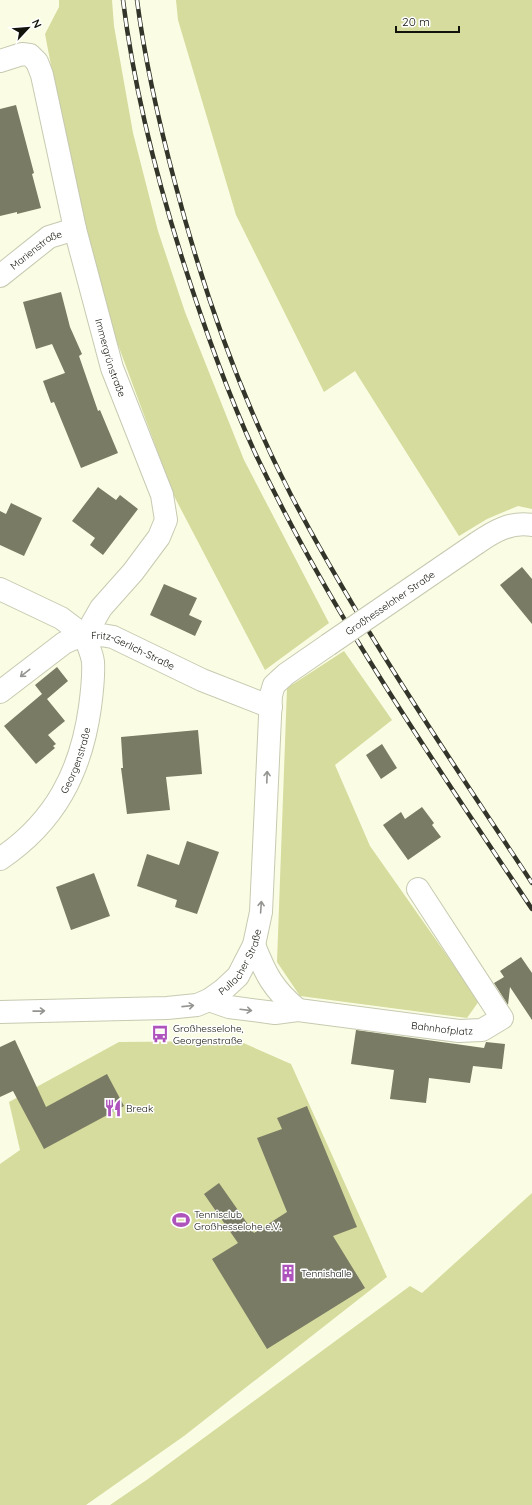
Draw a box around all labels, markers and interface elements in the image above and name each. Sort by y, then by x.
north arrow [8,8,48,48]
scale bar [396,8,459,34]
text: 20 m [402,14,430,29]
text: N [29,17,45,30]
street label: Marienstraße [7,227,64,272]
street label: Immergrünstraße [93,317,129,399]
street label: Großhesseloher Straße [343,567,438,638]
street label: Fritz-Gerlich-Straße [91,628,177,673]
one-way arrow [19,669,30,678]
street label: Georgenstraße [57,726,93,796]
one-way arrow [263,771,271,784]
one-way arrow [258,901,265,914]
street label: Pullacher Straße [216,927,264,998]
one-way arrow [181,1002,194,1010]
one-way arrow [239,1006,252,1013]
one-way arrow [32,1007,45,1015]
street label: Bahnhofplatz [410,1018,473,1038]
place label: Großhesselohe, Georgenstraße [173,1022,244,1047]
bus stop icon: Großhesselohe, Georgenstraße [150,1024,170,1044]
restaurant icon: Break [103,1098,123,1118]
place label: Break [126,1102,153,1115]
place label: Tennisclub Großhesselohe e.V. [194,1208,281,1233]
sports icon: Tennisclub Großhesselohe e.V. [171,1210,191,1230]
building icon: Tennishalle [278,1263,298,1283]
place label: Tennishalle [301,1267,352,1280]

